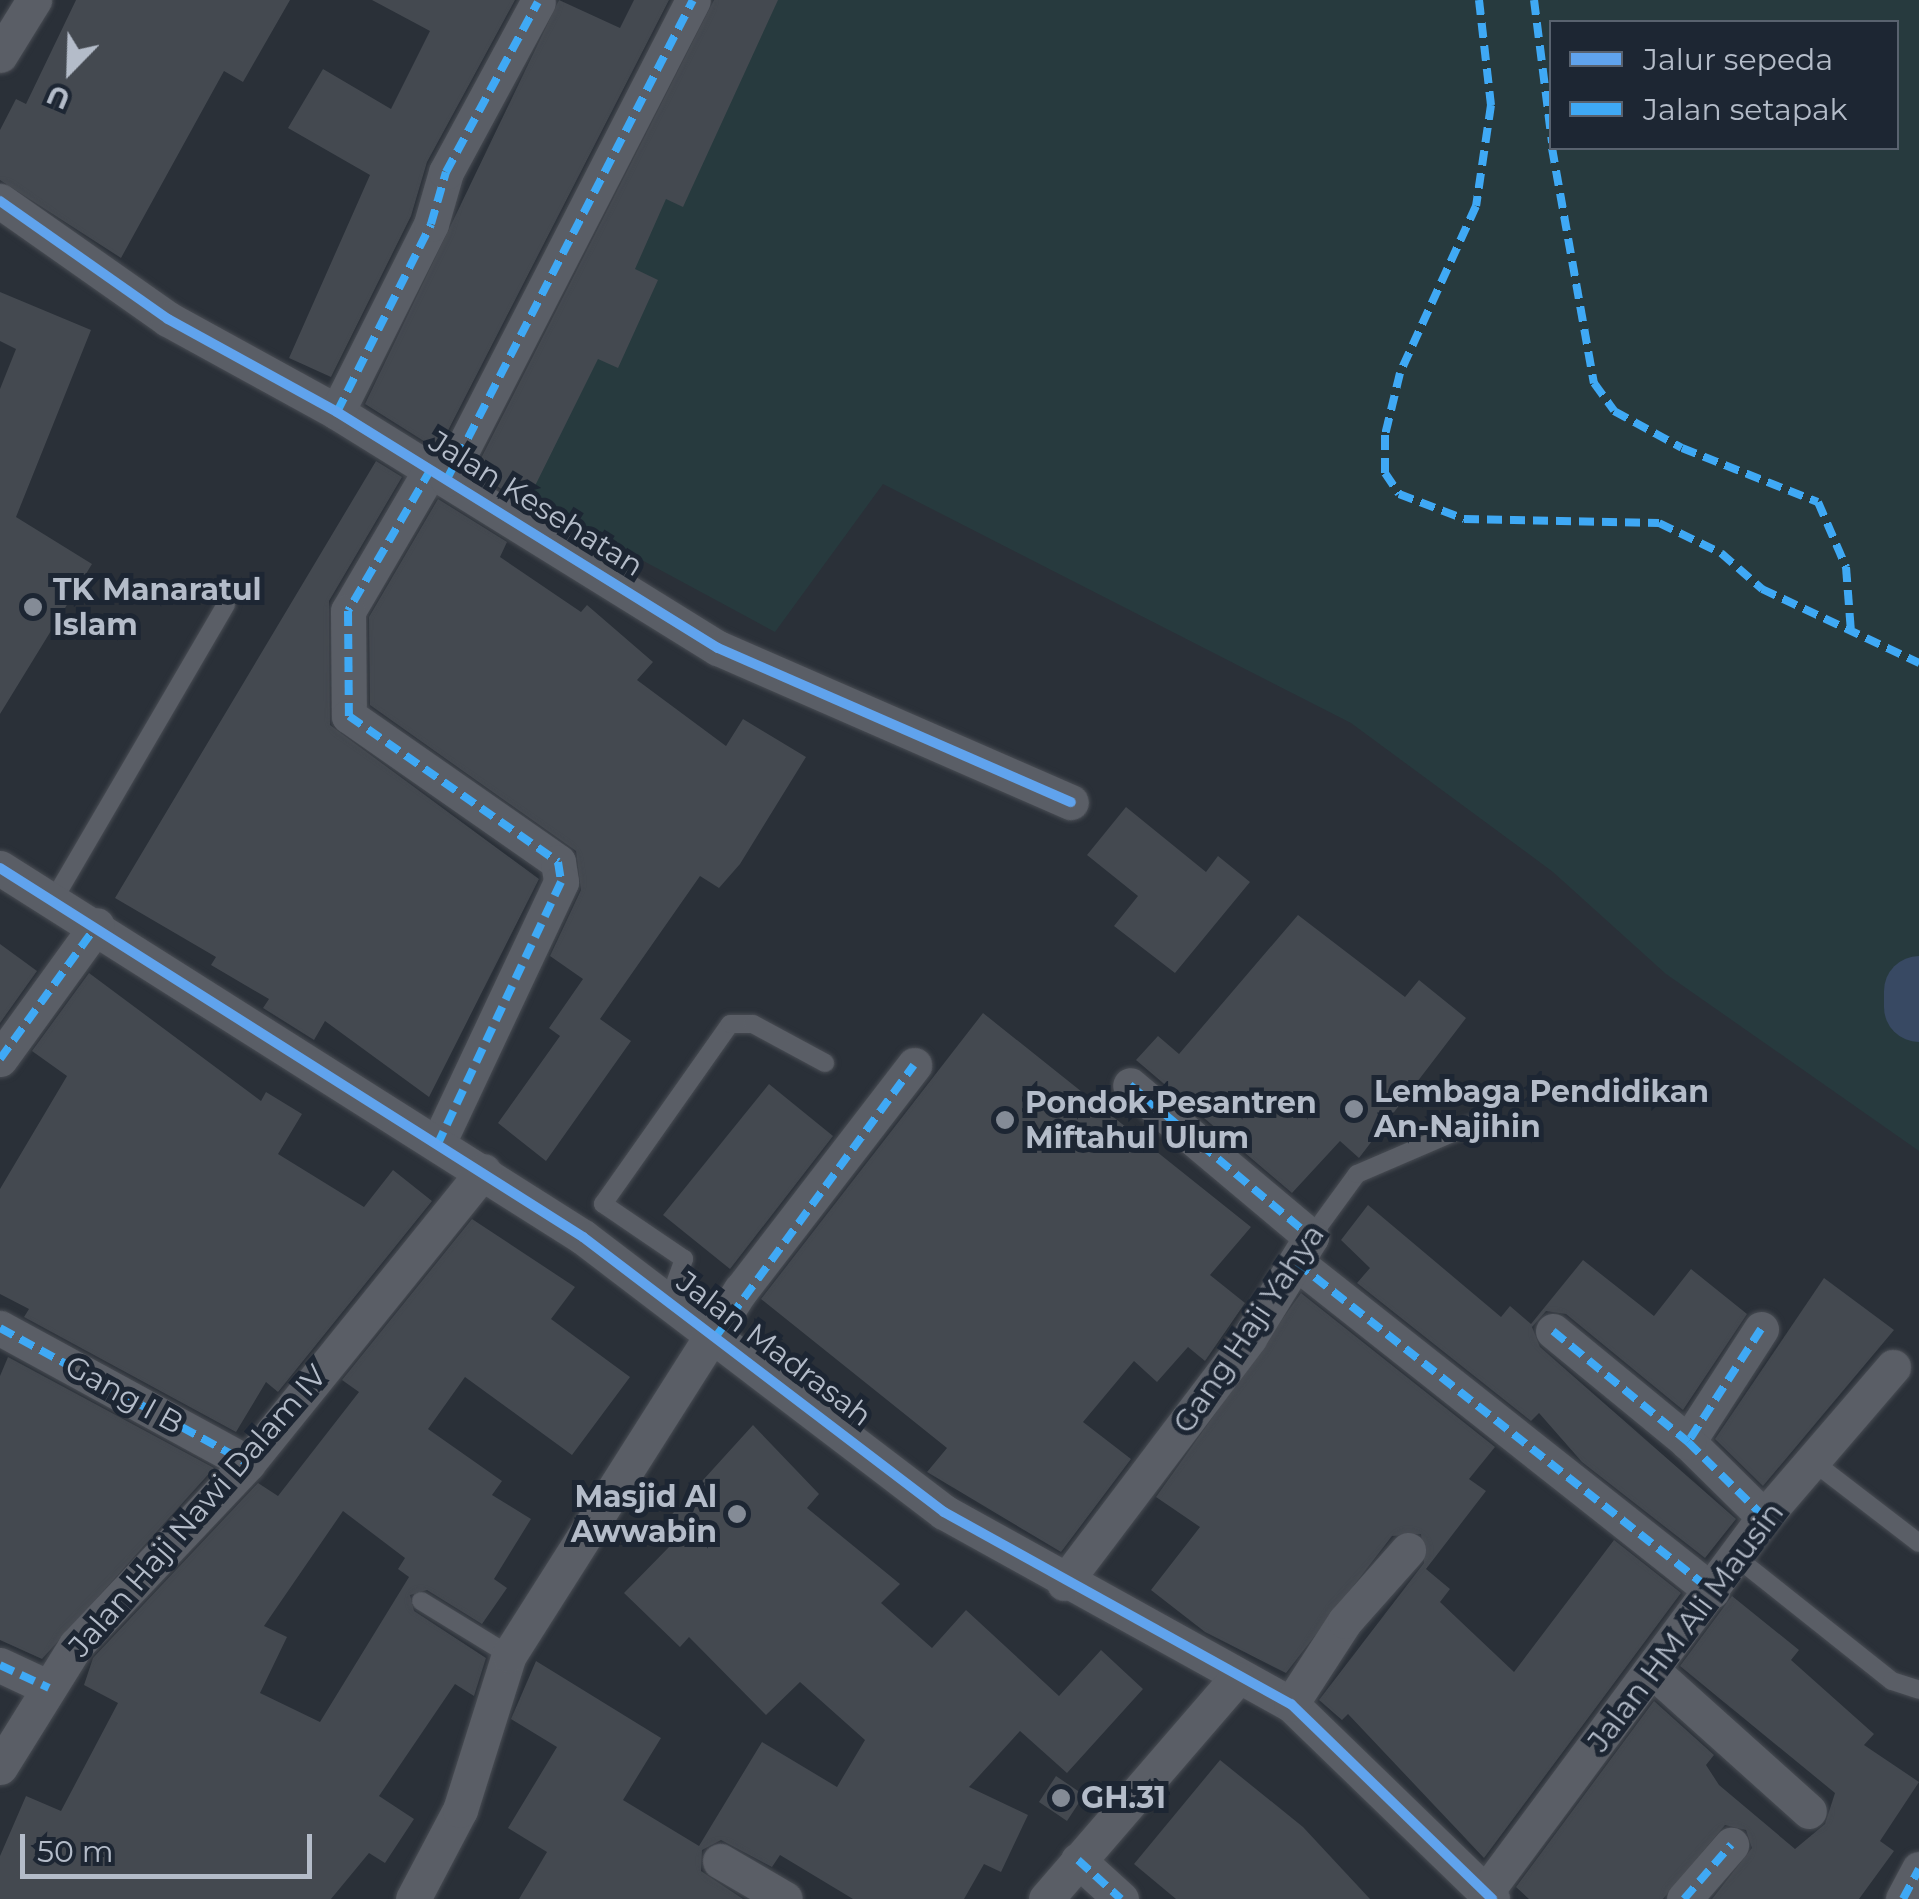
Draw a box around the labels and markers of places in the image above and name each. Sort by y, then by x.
place label: TK Manaratul Islam [53,572,262,642]
marker: TK Manaratul Islam [22,596,44,618]
place label: Lembaga Pendidikan An-Najihin [1374,1074,1709,1144]
place label: Pondok Pesantren Miftahul Ulum [1025,1085,1317,1156]
marker: Lembaga Pendidikan An-Najihin [1343,1098,1365,1120]
marker: Pondok Pesantren Miftahul Ulum [994,1109,1016,1131]
place label: Masjid Al Awwabin [571,1479,717,1550]
marker: Masjid Al Awwabin [726,1503,748,1525]
place label: GH.31 [1081,1780,1166,1816]
marker: GH.31 [1050,1787,1072,1809]

